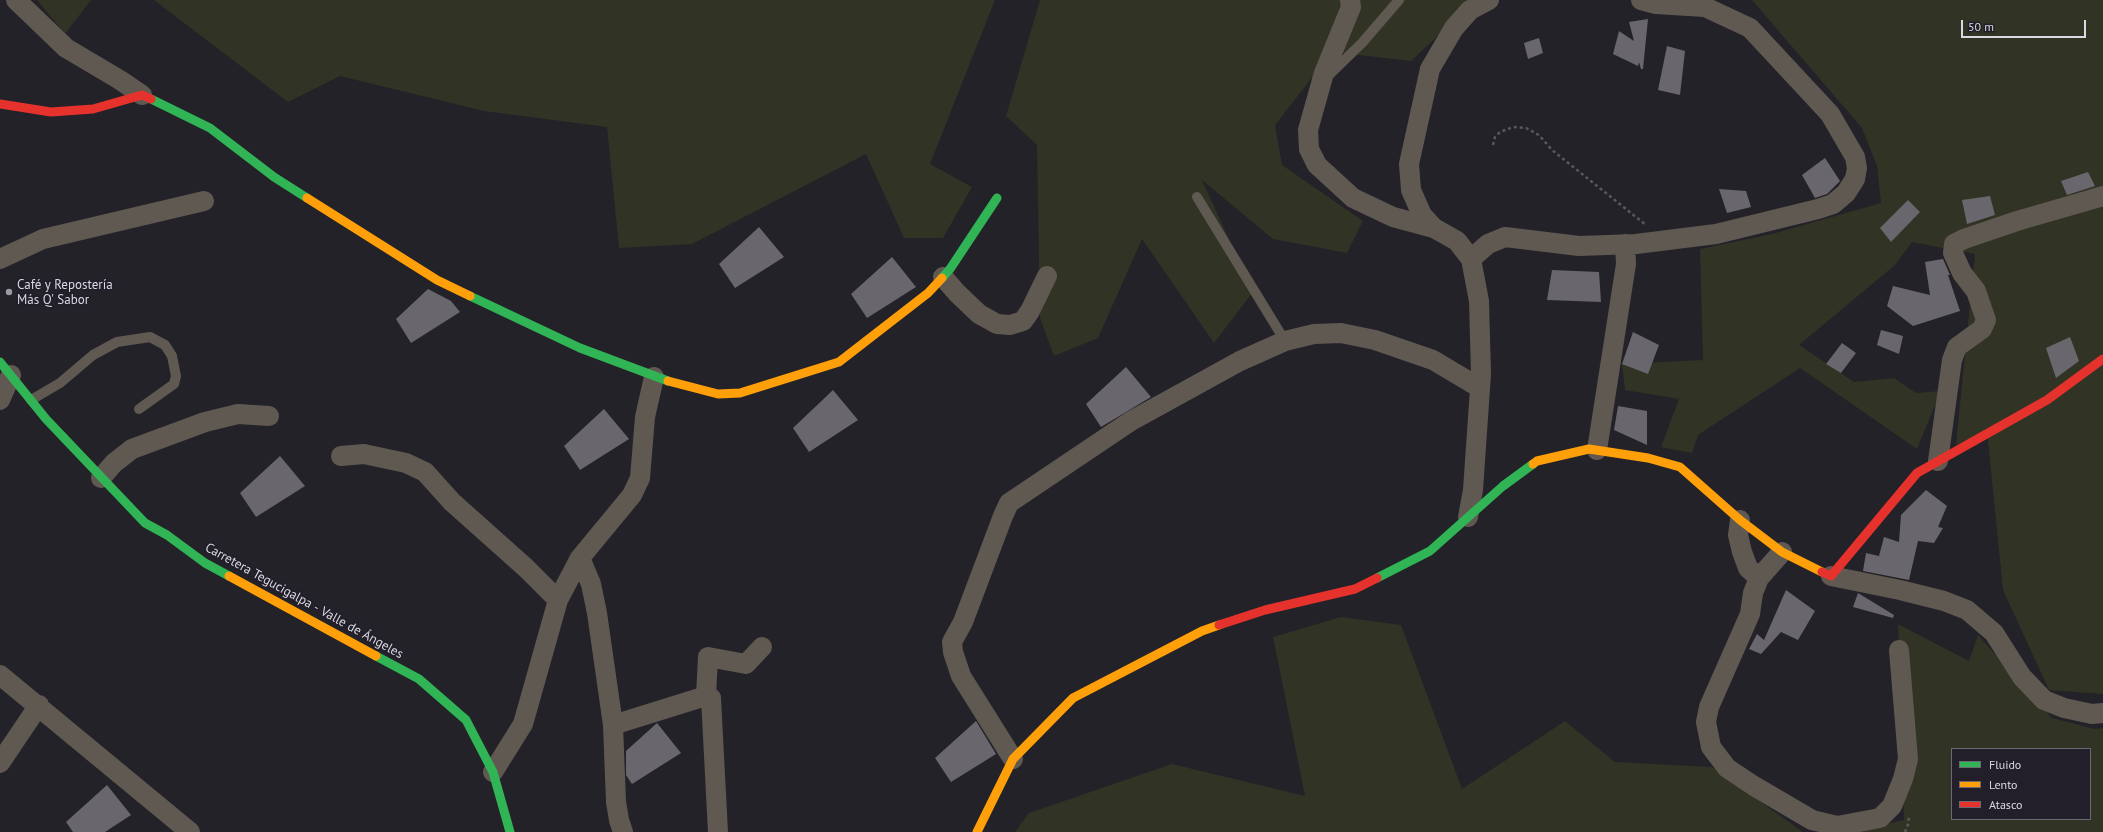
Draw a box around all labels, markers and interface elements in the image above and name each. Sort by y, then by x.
scale bar [1963,12,2088,38]
text: 50 m [1968,19,1994,34]
place label: Café y Repostería Más Q' Sabor [17,277,113,308]
marker: Café y Repostería Más Q' Sabor [4,287,14,297]
street label: Carretera Tegucigalpa - Valle de Ángeles [202,540,406,662]
legend [1951,748,2091,820]
text: Fluido [1989,757,2021,772]
text: Lento [1989,777,2018,792]
text: Atasco [1989,797,2022,812]

